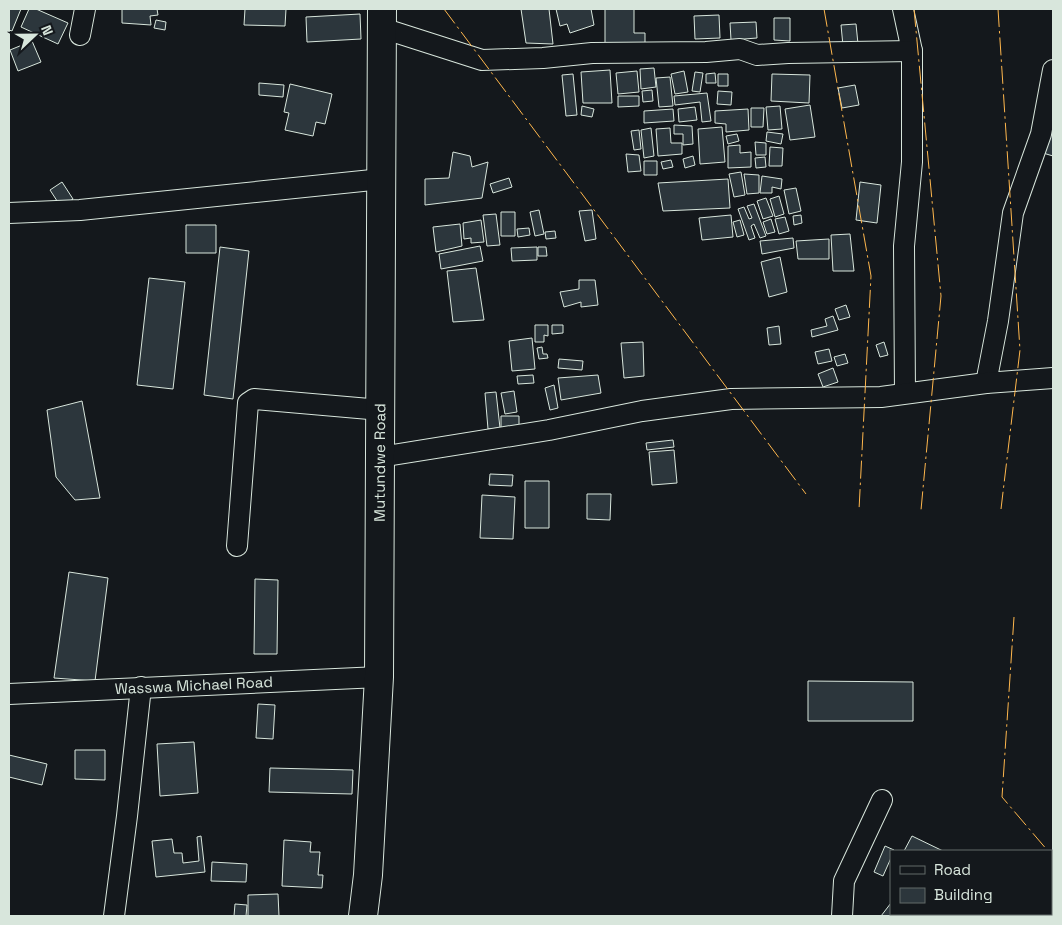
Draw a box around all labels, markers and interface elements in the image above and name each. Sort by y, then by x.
north arrow [10,10,60,60]
text: N [37,22,57,38]
street label: Mutundwe Road [370,403,389,522]
street label: Wasswa Michael Road [114,672,273,698]
legend [890,850,1052,915]
text: Road [934,860,971,879]
text: Building [934,885,993,904]

